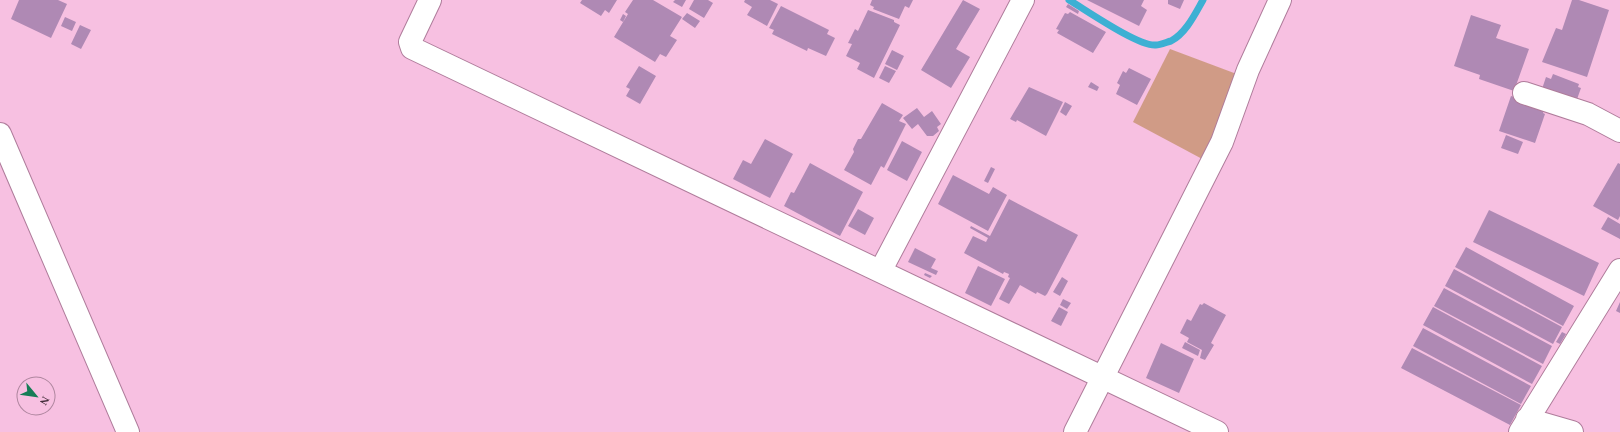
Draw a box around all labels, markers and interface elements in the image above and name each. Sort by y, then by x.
north arrow [16,376,56,416]
text: N [38,394,52,407]

